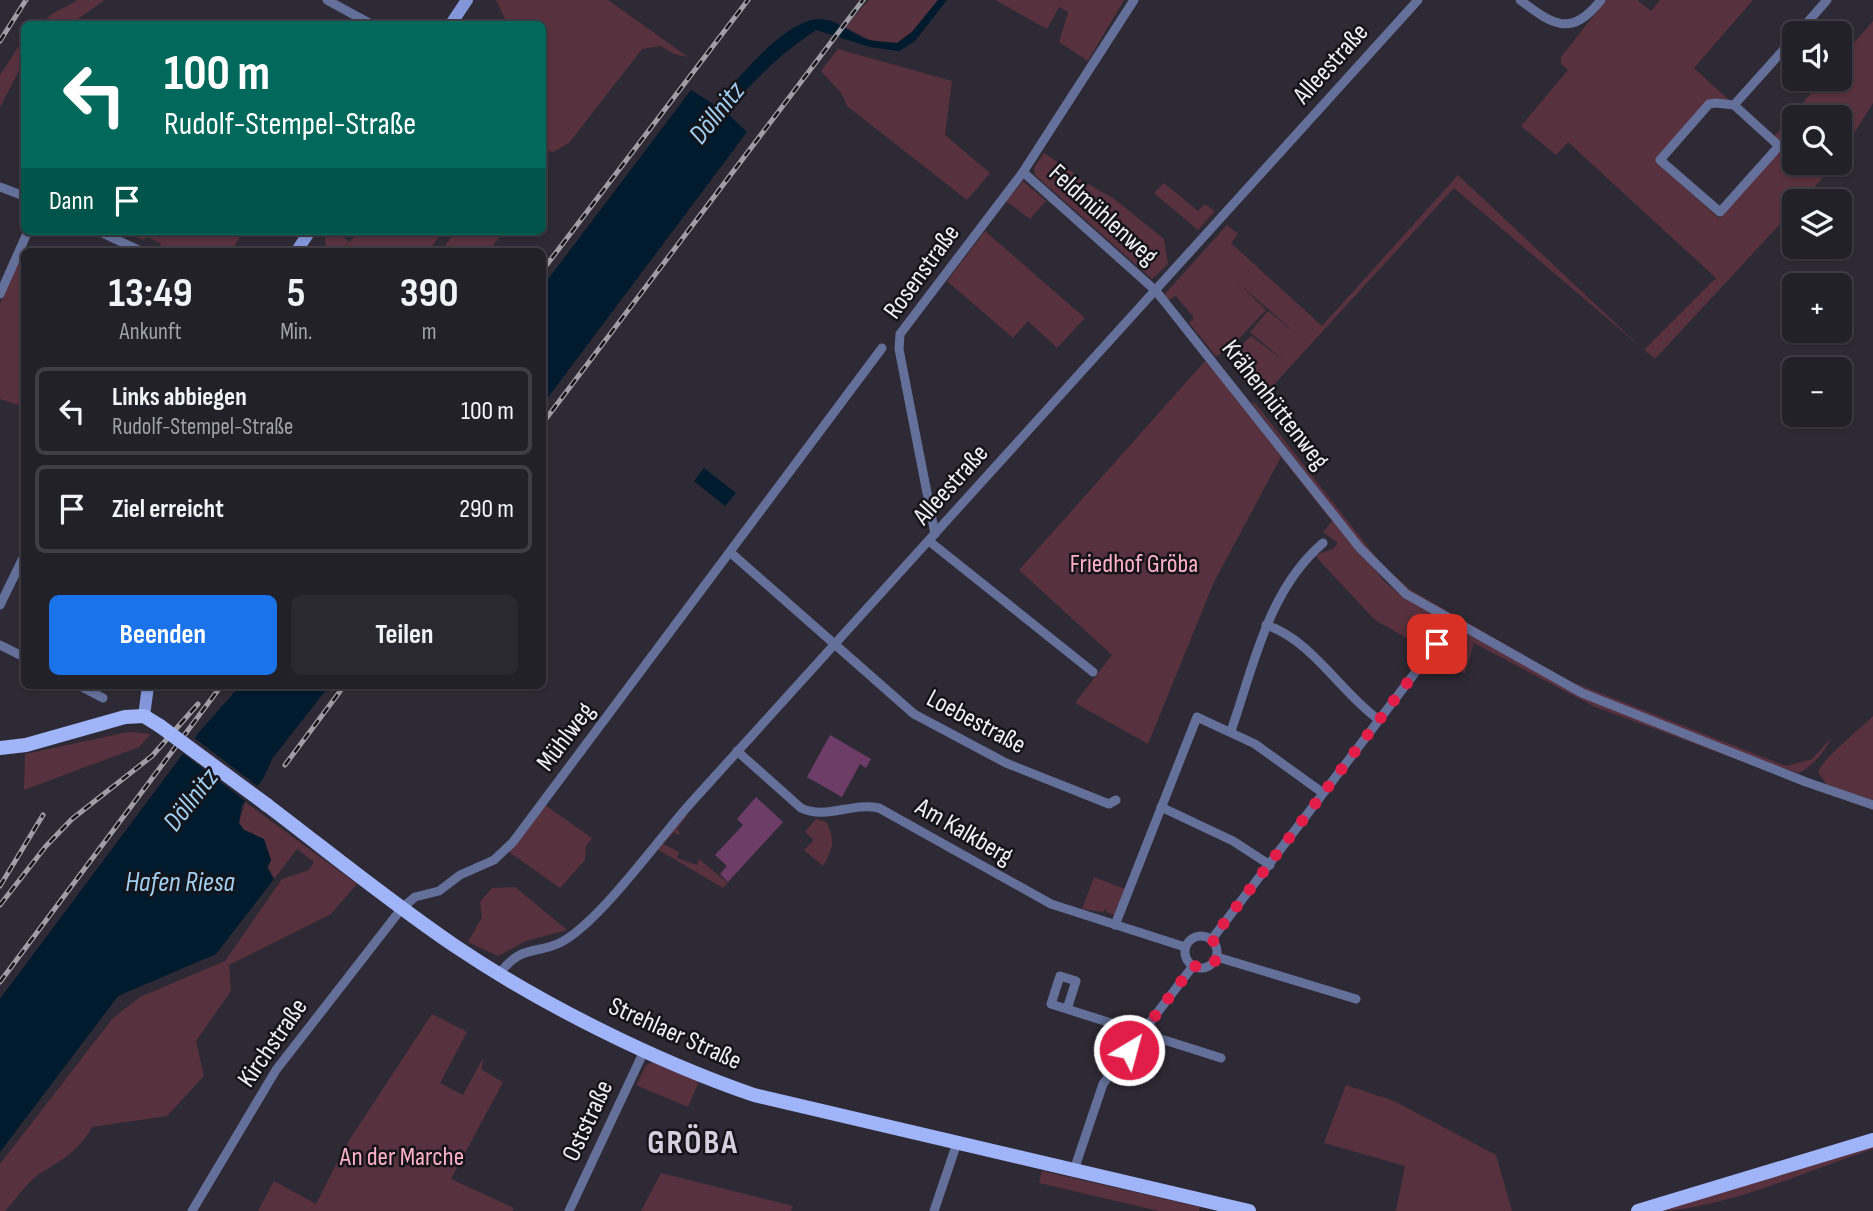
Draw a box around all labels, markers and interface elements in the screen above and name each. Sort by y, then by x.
street label: Alleestraße [1286,17,1375,111]
map controls [1782,21,1852,427]
button: sound [1782,21,1852,91]
text: 100 m [164,45,270,104]
icon: left [49,49,140,140]
water label: Döllnitz [682,74,753,151]
text: Rudolf-Stempel-Straße [164,105,416,144]
button: search [1782,105,1852,175]
street label: Feldmühlenweg [1042,158,1164,272]
icon: arrive [108,182,146,220]
text: Dann [49,186,94,217]
button: layers [1782,189,1852,259]
street label: Rosenstraße [877,219,967,325]
text: 13:49 [109,268,193,319]
text: 5 [287,268,305,319]
text: 390 [400,268,459,319]
button: + [1782,273,1852,343]
text: Ankunft [120,318,182,346]
text: Min. [280,318,312,346]
text: m [422,318,437,346]
street label: Krähenhüttenweg [1215,334,1335,476]
button: − [1782,357,1852,427]
text: Links abbiegen [112,382,247,413]
icon: left [53,392,91,430]
text: 100 m [461,396,514,427]
text: Rudolf-Stempel-Straße [112,413,293,441]
street label: Alleestraße [906,438,995,532]
icon: arrive [53,490,91,528]
text: Ziel erreicht [112,494,224,525]
text: 290 m [459,494,514,525]
park label: Friedhof Gröba [1070,549,1198,580]
button: Beenden [49,595,277,675]
button: Teilen [291,595,518,675]
pin [1407,614,1467,674]
icon: arrive [1418,625,1456,663]
street label: Loebestraße [921,683,1031,761]
street label: Mühlweg [530,697,602,777]
water label: Döllnitz [156,761,226,838]
street label: Am Kalkberg [909,791,1018,872]
water label: Hafen Riesa [125,866,235,899]
street label: Strehlaer Straße [604,991,746,1077]
street label: Kirchstraße [231,993,315,1093]
position arrow [1092,1013,1166,1087]
street label: Oststraße [556,1076,620,1166]
district label: GRÖBA [647,1123,739,1163]
park label: An der Marche [339,1142,464,1173]

